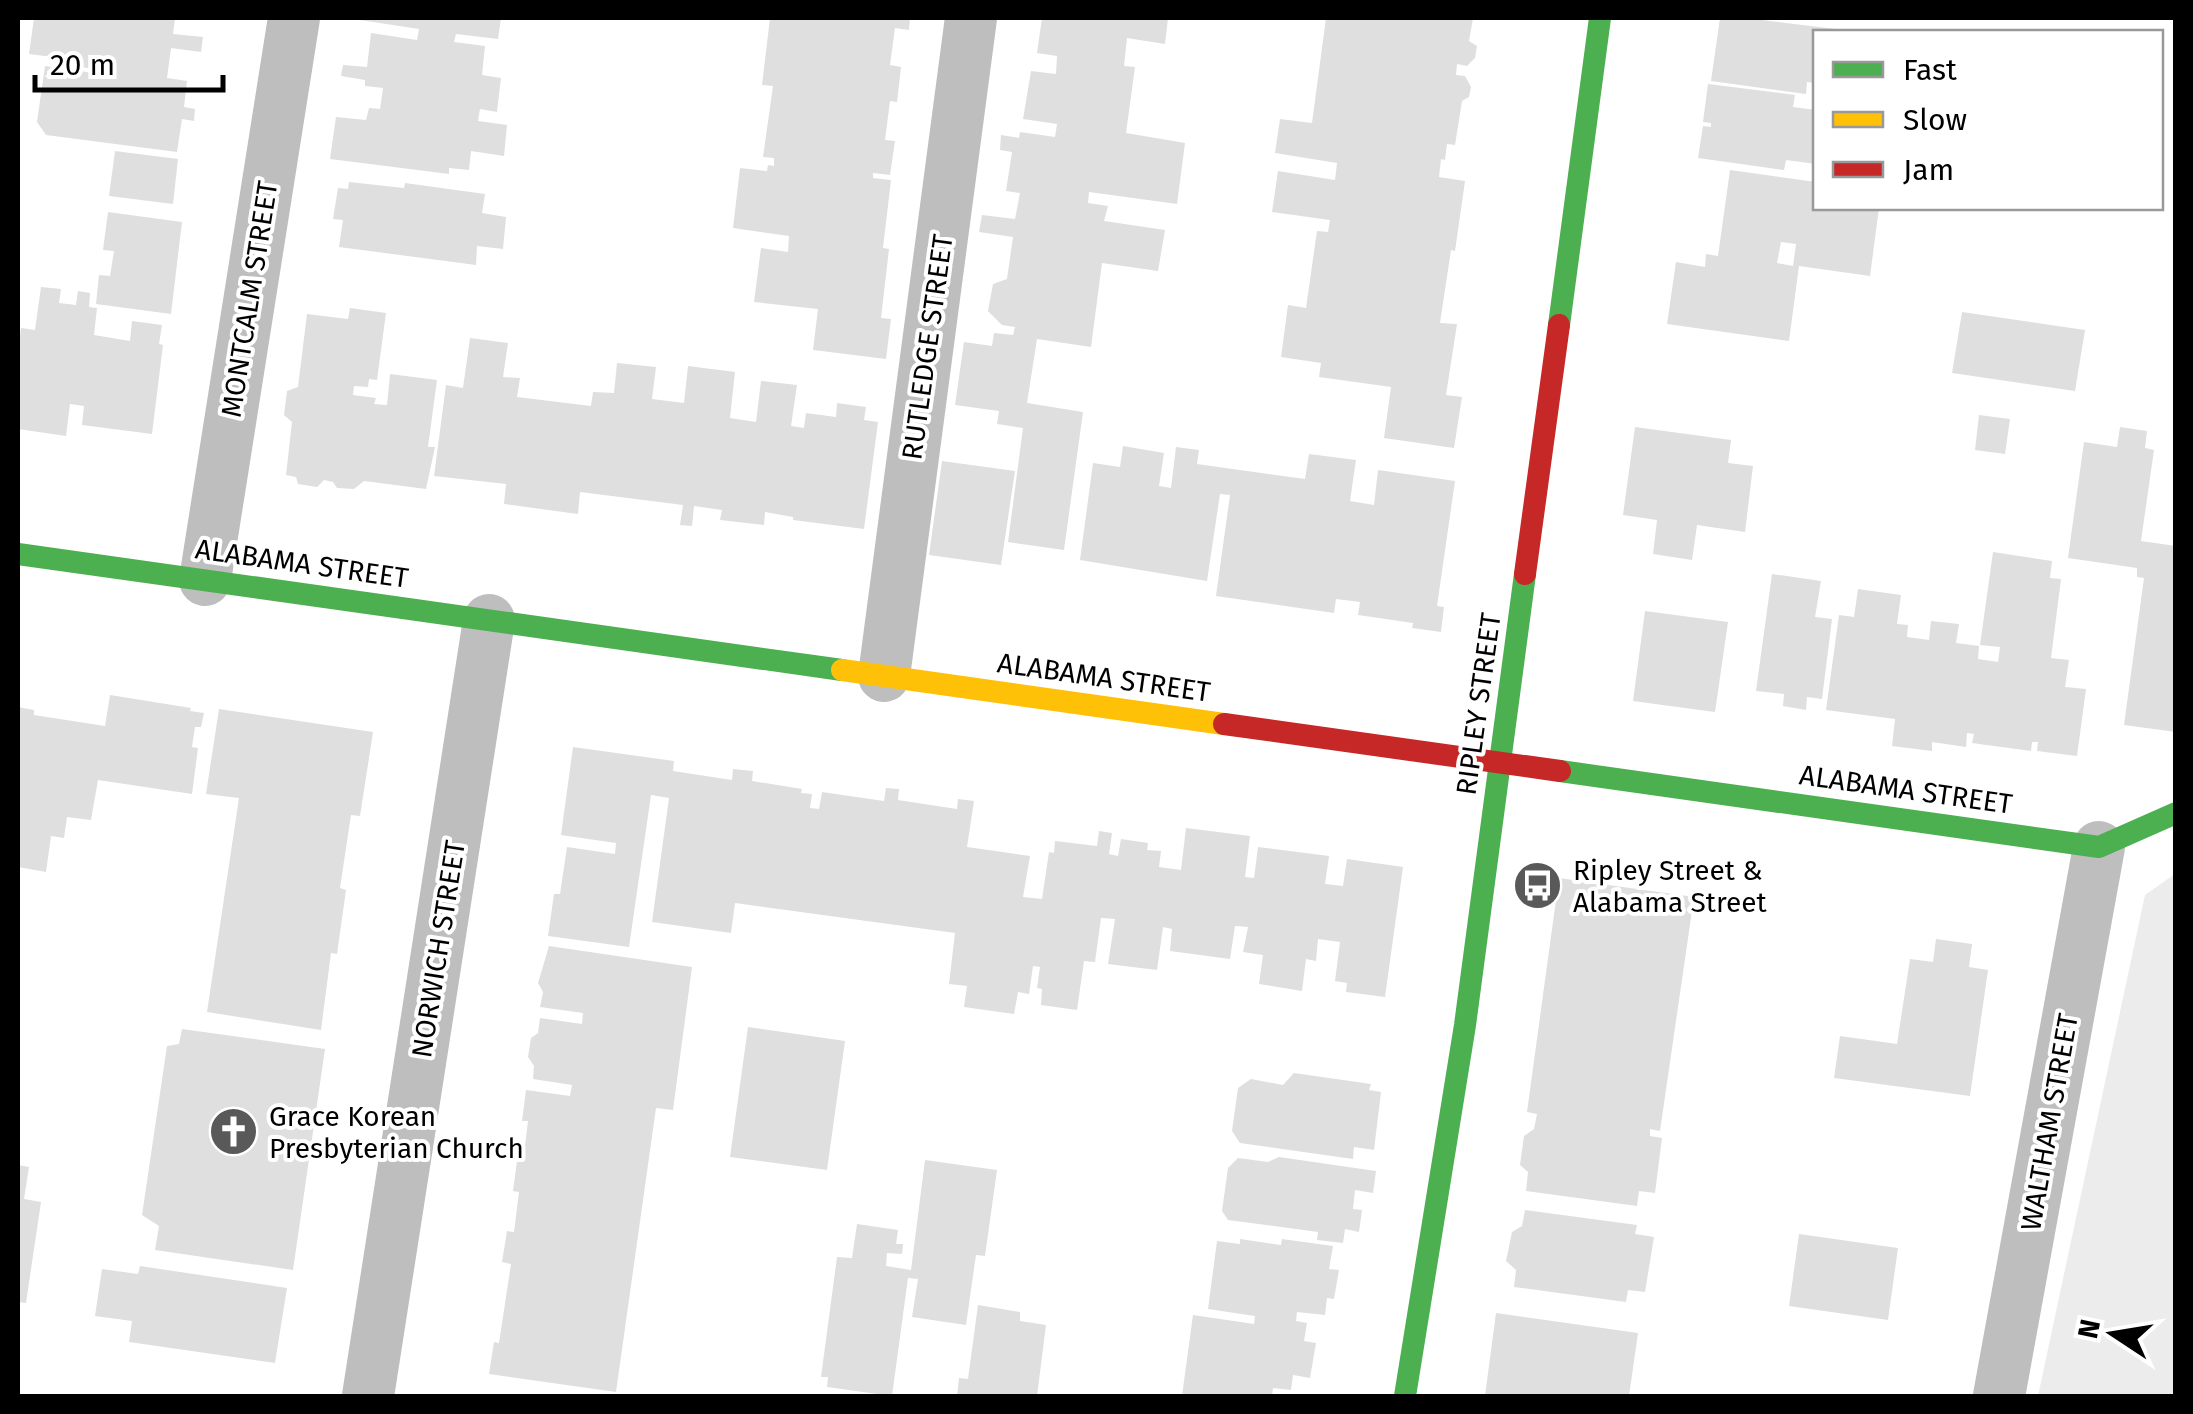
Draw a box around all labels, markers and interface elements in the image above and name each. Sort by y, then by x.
scale bar [35,30,222,92]
legend [1813,30,2163,210]
text: 20 m [50,47,115,83]
text: Fast [1903,52,1957,88]
text: Slow [1903,102,1967,138]
text: Jam [1903,152,1954,188]
street label: MONTCALM STREET [215,178,285,419]
street label: RUTLEDGE STREET [895,232,960,462]
street label: ALABAMA STREET [193,532,411,595]
street label: RIPLEY STREET [1449,610,1508,797]
street label: ALABAMA STREET [995,646,1213,709]
street label: ALABAMA STREET [1797,758,2015,821]
street label: NORWICH STREET [405,838,472,1060]
place label: Ripley Street & Alabama Street [1573,854,1767,919]
bus stop icon: Ripley Street & Alabama Street [1512,860,1564,912]
street label: WALTHAM STREET [2014,1010,2085,1233]
place label: Grace Korean Presbyterian Church [269,1100,524,1165]
church icon: Grace Korean Presbyterian Church [208,1106,260,1158]
north arrow [2063,1284,2163,1384]
text: N [2071,1316,2107,1341]

